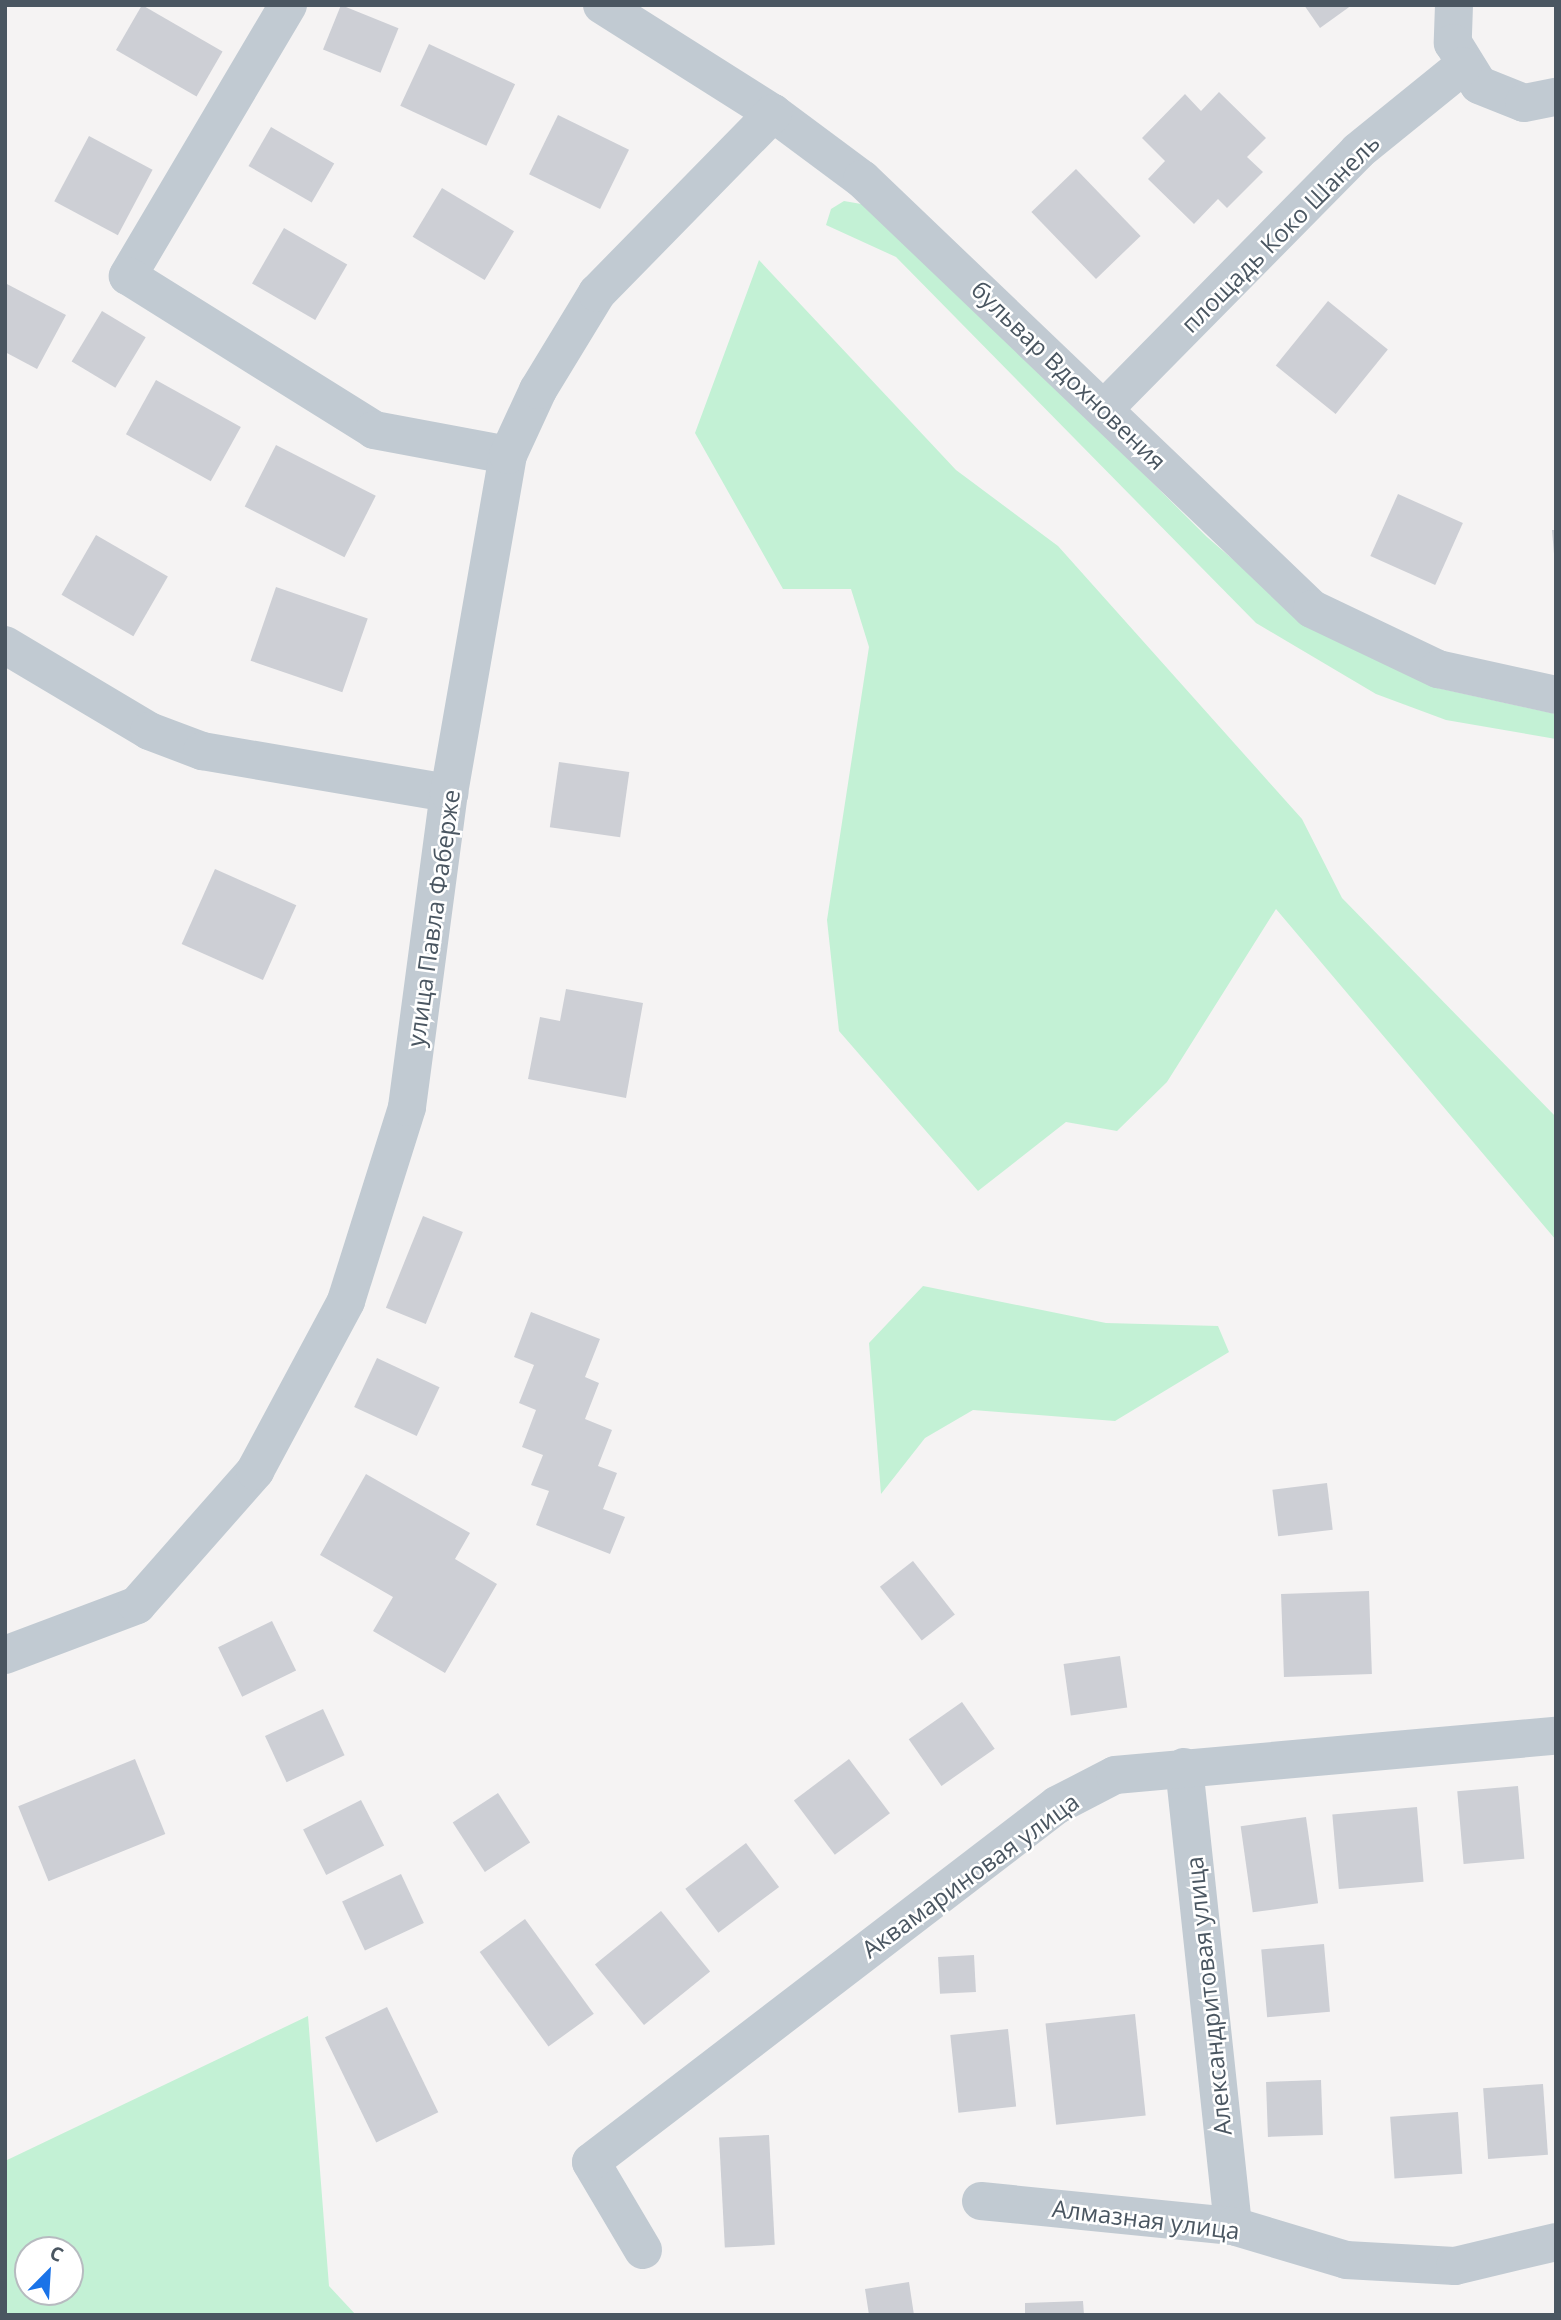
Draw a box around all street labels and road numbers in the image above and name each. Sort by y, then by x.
street label: площадь Коко Шанель [1175,128,1385,338]
street label: бульвар Вдохновения [966,275,1172,475]
street label: улица Павла Фаберже [401,788,465,1048]
street label: Аквамариновая улица [856,1787,1084,1963]
street label: Александритовая улица [1179,1855,1237,2137]
street label: Алмазная улица [1051,2193,1241,2245]

